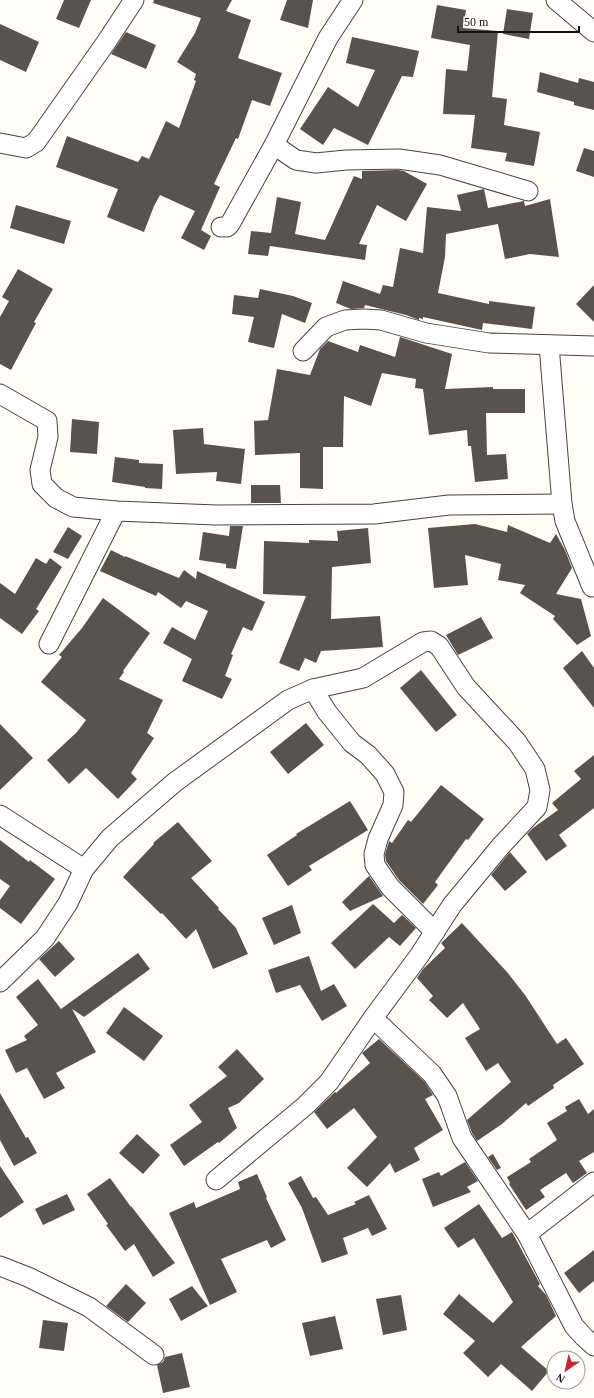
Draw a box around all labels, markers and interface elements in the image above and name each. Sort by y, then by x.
scale bar [458,8,579,34]
text: 50 m [464,15,489,29]
north arrow [546,1350,586,1390]
text: N [554,1371,567,1385]

